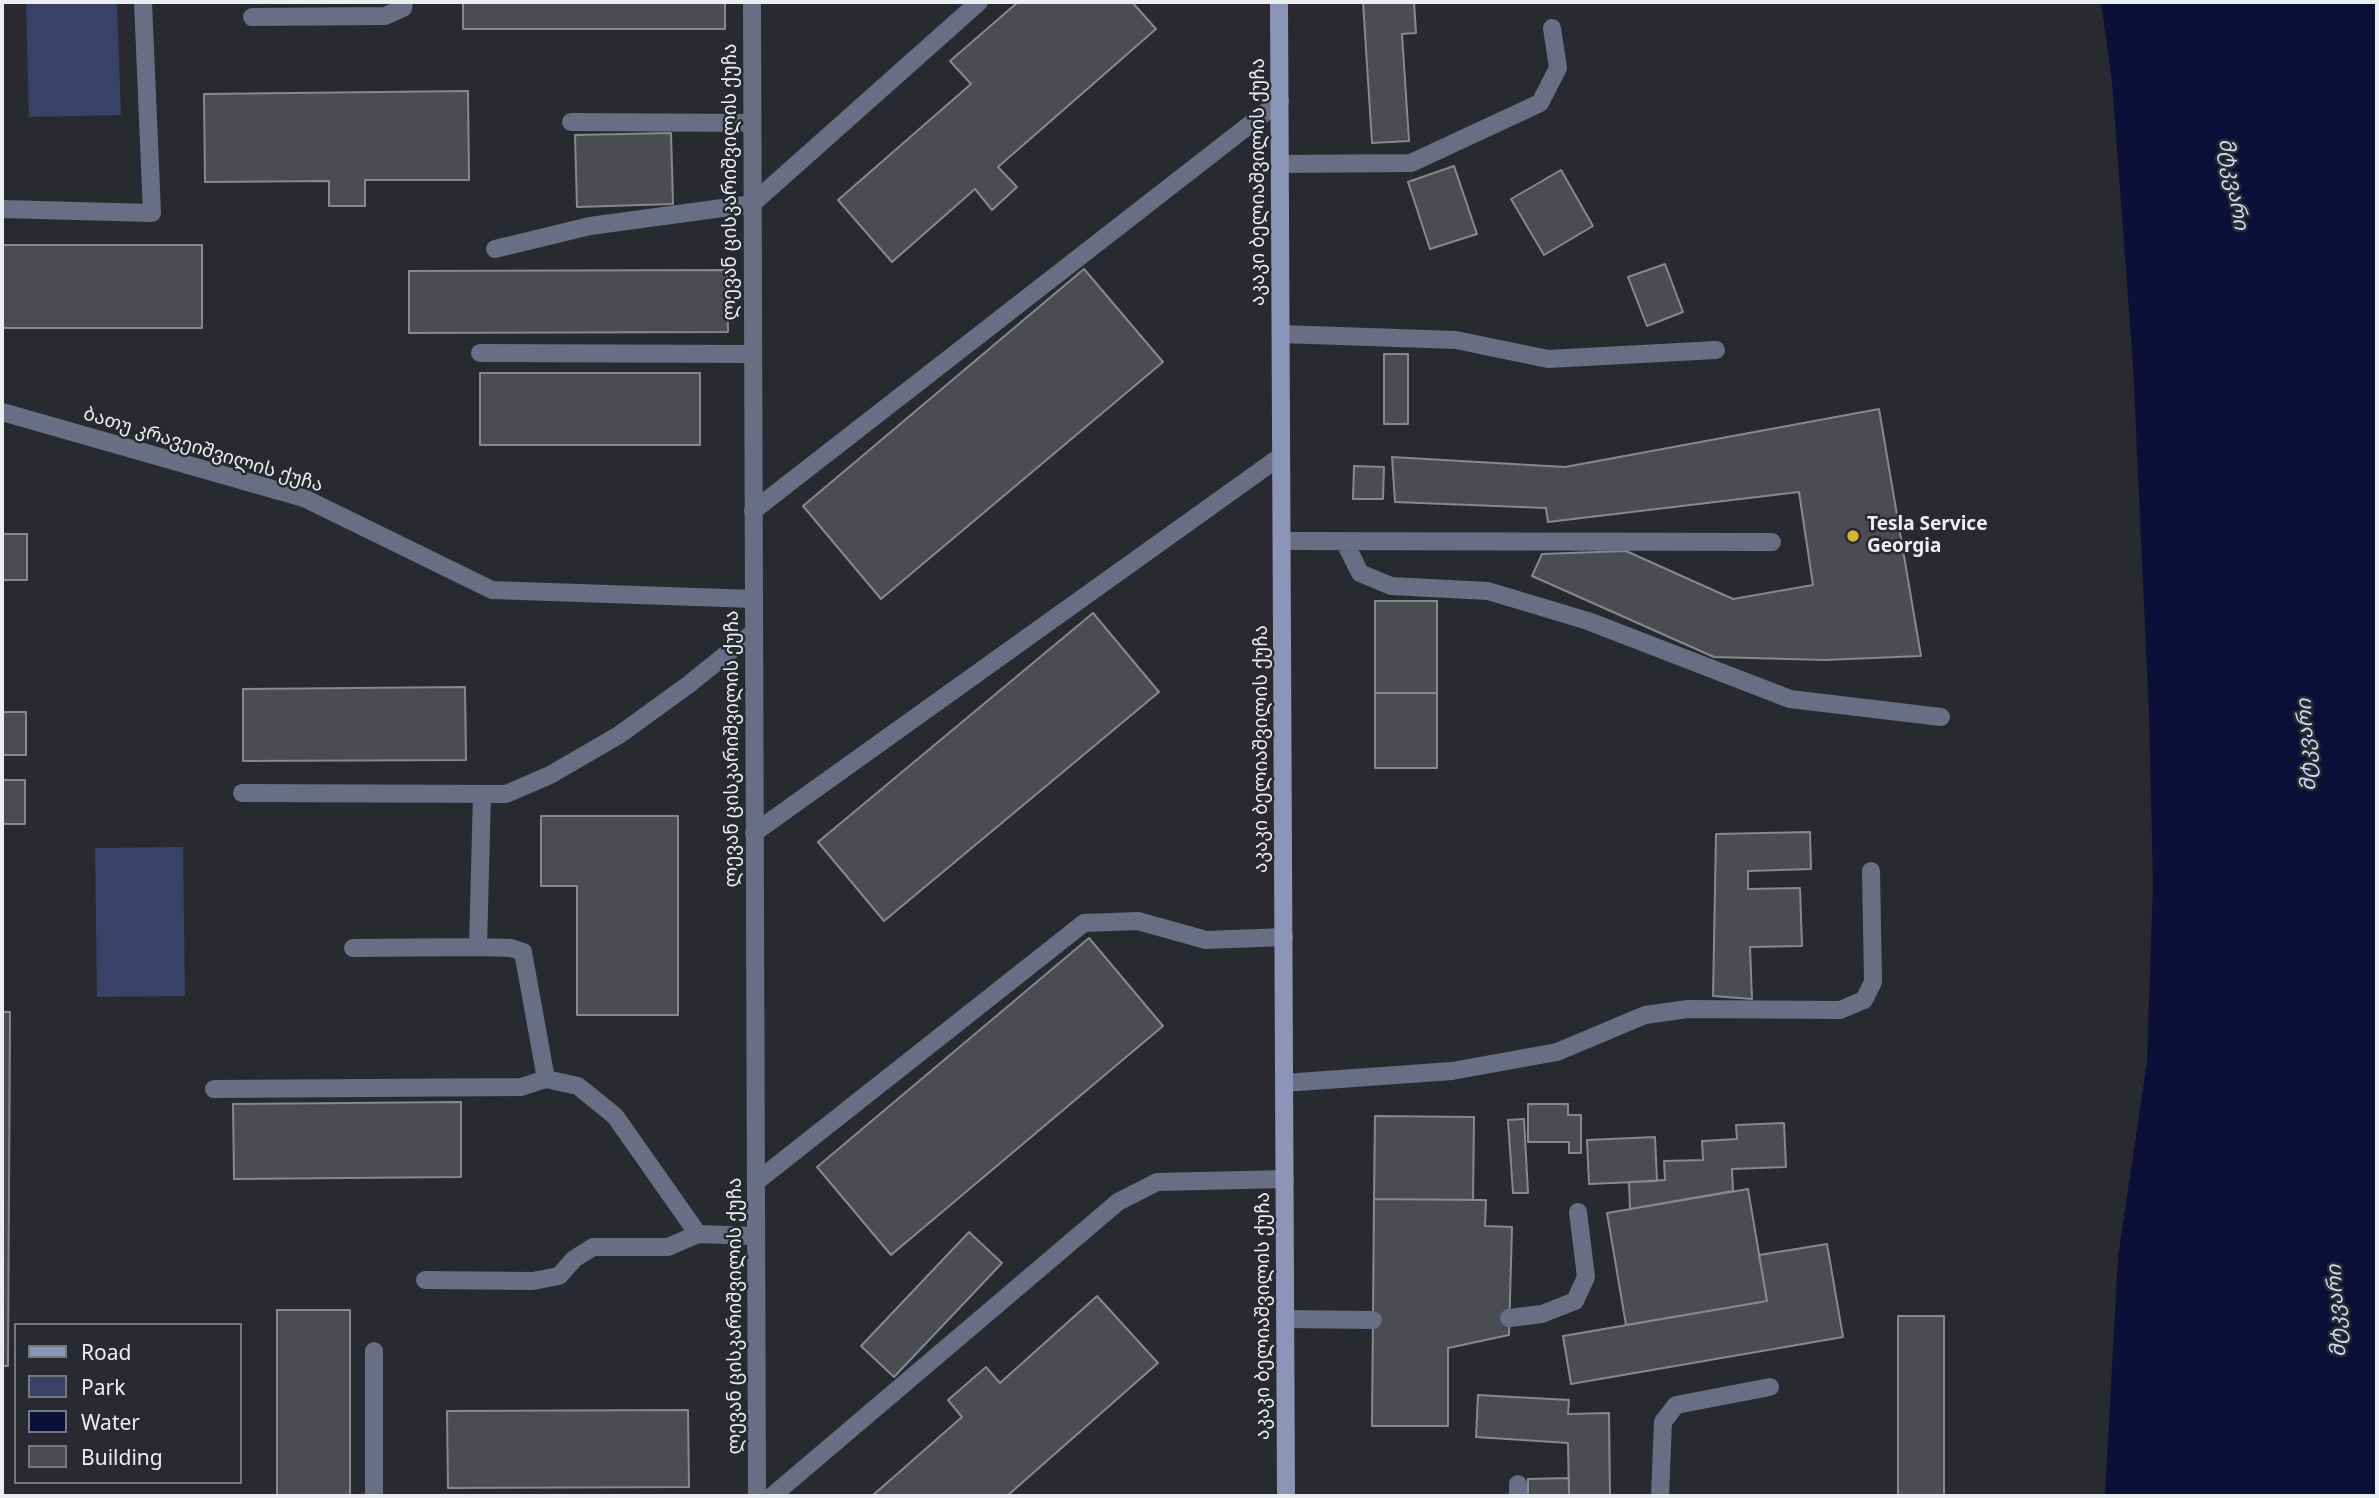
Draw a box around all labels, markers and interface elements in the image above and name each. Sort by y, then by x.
street label: ლევან ცისკარიშვილის ქუჩა [720,44,742,320]
street label: აკაკი ბელიაშვილის ქუჩა [1248,58,1270,306]
water label: მტკვარი [2213,136,2253,232]
street label: ბათუ კრავეიშვილის ქუჩა [80,403,326,497]
place label: Tesla Service Georgia [1867,514,1987,558]
marker: Tesla Service Georgia [1845,528,1861,544]
street label: ლევან ცისკარიშვილის ქუჩა [722,611,744,887]
street label: აკაკი ბელიაშვილის ქუჩა [1251,625,1273,873]
water label: მტკვარი [2292,698,2322,792]
street label: ლევან ცისკარიშვილის ქუჩა [725,1178,747,1454]
street label: აკაკი ბელიაშვილის ქუჩა [1253,1192,1275,1440]
water label: მტკვარი [2322,1264,2352,1358]
legend [14,1323,242,1484]
text: Road [81,1338,131,1366]
text: Park [81,1373,125,1401]
text: Water [81,1408,140,1436]
text: Building [81,1443,163,1471]

